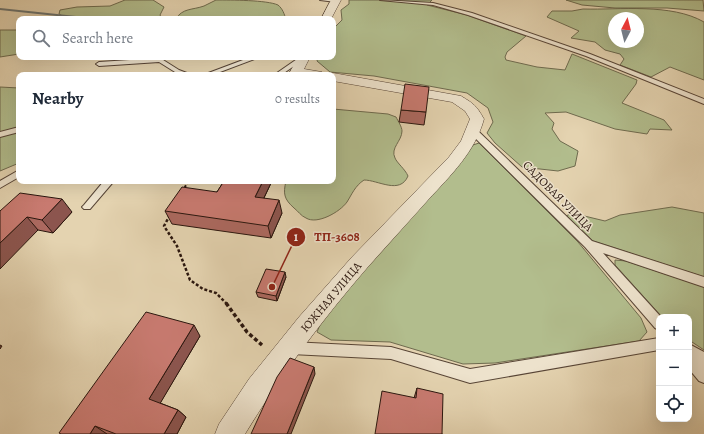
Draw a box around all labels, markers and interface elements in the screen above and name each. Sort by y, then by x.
north arrow [608,12,644,48]
search box [16,16,336,60]
icon: search [30,27,52,49]
text: Search here [62,28,133,48]
text: Nearby [32,87,83,110]
text: 0 results [275,90,320,107]
street label: САДОВАЯ УЛИЦА [519,157,597,235]
callout: ТП-3608 [286,224,368,249]
text: ТП-3608 [314,228,360,245]
text: 1 [294,229,299,245]
street label: ЮЖНАЯ УЛИЦА [297,258,366,336]
map controls [656,314,692,422]
button: + [656,314,692,350]
button: − [656,350,692,386]
button: locate [656,386,692,422]

